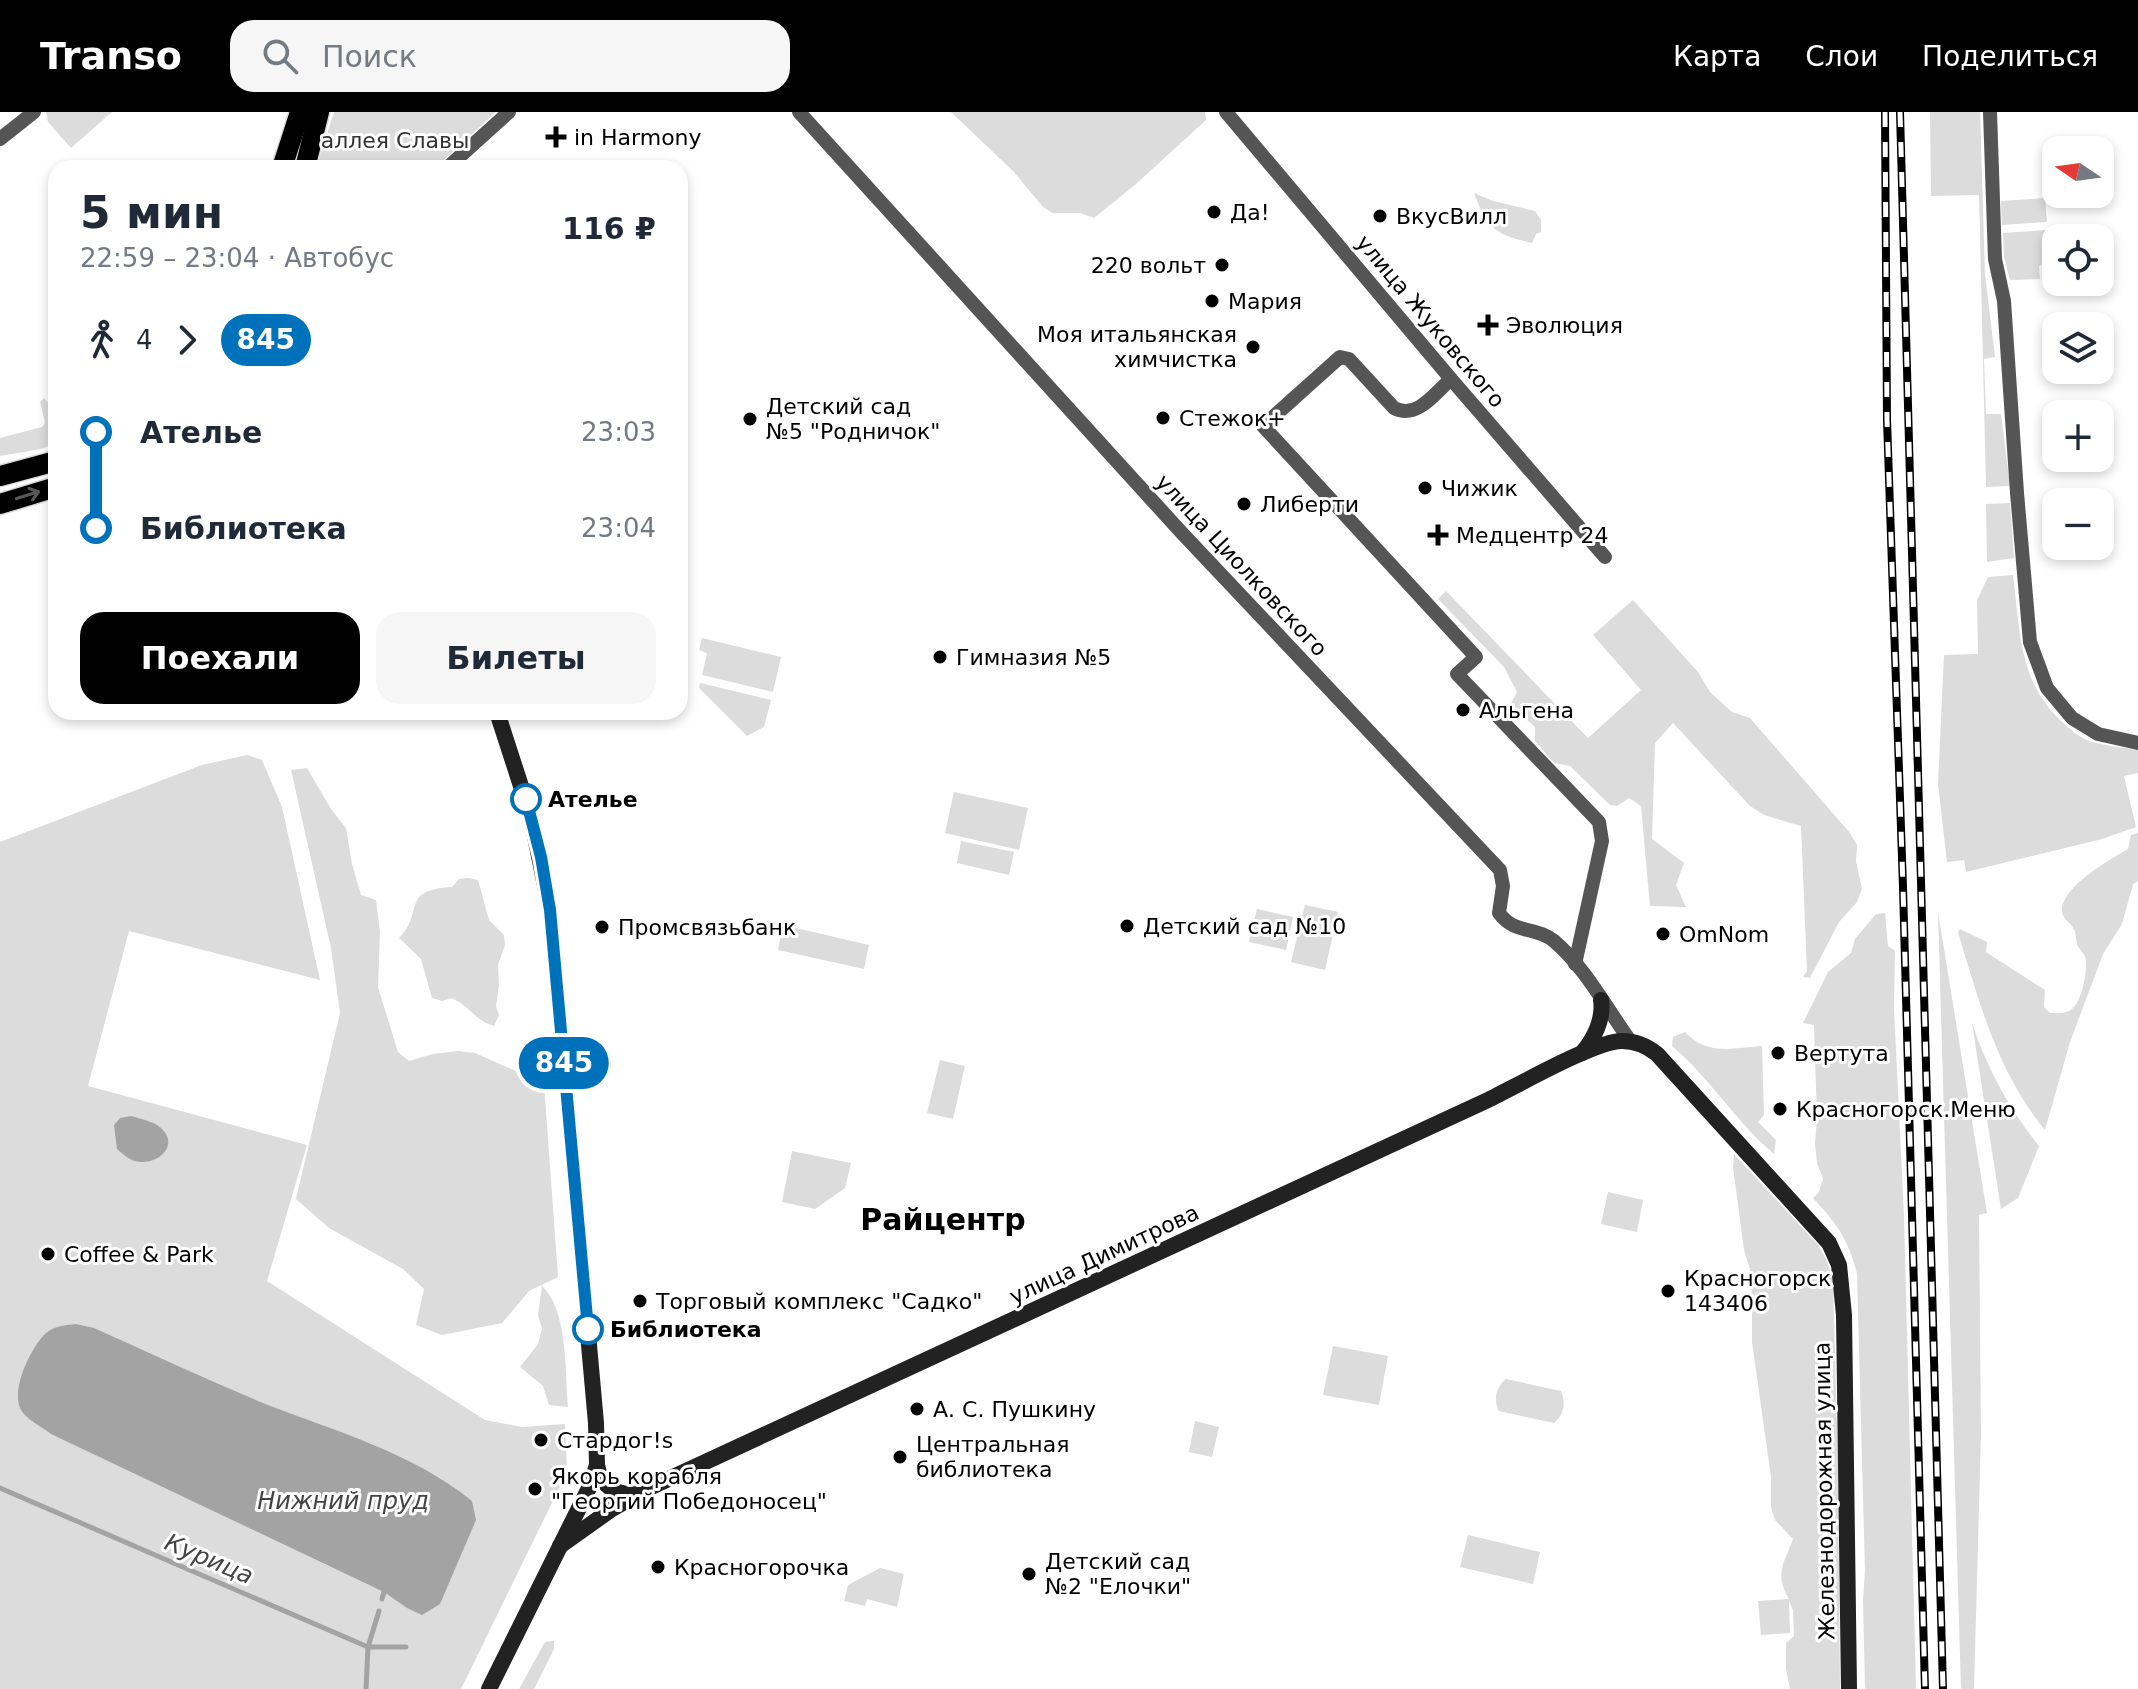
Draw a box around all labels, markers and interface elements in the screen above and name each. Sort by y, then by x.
search box [230,20,790,92]
text: Transo [40,34,182,78]
icon: search [258,34,302,78]
text: Поиск [322,39,417,74]
text: Карта [1673,40,1761,73]
text: Слои [1805,40,1878,73]
text: Поделиться [1922,40,2098,73]
place label: in Harmony [574,125,702,150]
marker: in Harmony [545,126,567,148]
park label: аллея Славы [321,128,469,153]
north arrow [2042,136,2114,208]
map controls [2042,136,2114,560]
text: 5 мин [80,187,223,238]
place label: Да! [1230,200,1270,225]
marker: Да! [1205,203,1223,221]
place label: ВкусВилл [1396,204,1507,229]
marker: ВкусВилл [1371,207,1389,225]
text: 116 ₽ [562,211,656,246]
button: locate [2042,224,2114,296]
street label: улица Жуковского [1351,230,1510,413]
text: 22:59 – 23:04 · Автобус [80,243,394,273]
place label: 220 вольт [1091,253,1206,278]
marker: 220 вольт [1213,256,1231,274]
place label: Мария [1228,289,1302,314]
marker: Мария [1203,292,1221,310]
button: layers [2042,312,2114,384]
place label: Эволюция [1506,313,1623,338]
marker: Эволюция [1477,314,1499,336]
icon: walk [80,318,124,362]
icon: forward [165,318,209,362]
place label: Моя итальянская химчистка [1037,322,1237,372]
text: 845 [237,323,295,356]
text: 4 [136,325,153,355]
marker: Моя итальянская химчистка [1244,338,1262,356]
place label: Детский сад №5 "Родничок" [766,394,940,444]
button: + [2042,400,2114,472]
place label: Стежок+ [1179,406,1286,431]
marker: Стежок+ [1154,409,1172,427]
marker: Детский сад №5 "Родничок" [741,410,759,428]
text: Ателье [140,415,262,450]
text: 23:03 [581,417,656,447]
street label: улица Циолковского [1151,469,1332,661]
place label: Чижик [1441,476,1518,501]
marker: Чижик [1416,479,1434,497]
one-way arrow [15,487,40,502]
button: − [2042,488,2114,560]
place label: Либерти [1260,492,1359,517]
marker: Либерти [1235,495,1253,513]
text: Библиотека [140,511,347,546]
text: 23:04 [581,513,656,543]
place label: Медцентр 24 [1456,523,1608,548]
marker: Медцентр 24 [1427,524,1449,546]
button: Поехали [80,612,360,704]
button: Билеты [376,612,656,704]
place label: Гимназия №5 [956,645,1111,670]
marker: Гимназия №5 [931,648,949,666]
place label: Альгена [1479,698,1574,723]
marker: Альгена [1454,701,1472,719]
marker: Ателье [511,784,541,814]
place label: Ателье [548,787,638,812]
place label: Детский сад №10 [1143,914,1346,939]
place label: Промсвязьбанк [618,915,796,940]
marker: Детский сад №10 [1118,917,1136,935]
marker: Промсвязьбанк [593,918,611,936]
place label: OmNom [1679,922,1769,947]
marker: OmNom [1654,925,1672,943]
line badge: 845 [518,1037,610,1089]
place label: Вертута [1794,1041,1889,1066]
marker: Вертута [1769,1044,1787,1062]
text: 845 [535,1046,593,1079]
place label: Красногорск.Меню [1796,1097,2016,1122]
marker: Красногорск.Меню [1771,1100,1789,1118]
street label: улица Димитрова [1006,1200,1203,1309]
district label: Райцентр [860,1202,1026,1237]
place label: Coffee & Park [64,1242,214,1267]
marker: Coffee & Park [39,1245,57,1263]
place label: Красногорск 143406 [1684,1266,1831,1316]
marker: Красногорск 143406 [1659,1282,1677,1300]
place label: Торговый комплекс "Садко" [655,1289,982,1314]
marker: Торговый комплекс "Садко" [631,1292,649,1310]
marker: Библиотека [573,1314,603,1344]
place label: Библиотека [610,1317,762,1342]
street label: Железнодорожная улица [1809,1342,1840,1640]
place label: А. С. Пушкину [933,1397,1096,1422]
marker: А. С. Пушкину [908,1400,926,1418]
place label: Стардог!s [557,1428,673,1453]
marker: Стардог!s [532,1431,550,1449]
place label: Центральная библиотека [916,1432,1069,1482]
marker: Центральная библиотека [891,1448,909,1466]
place label: Якорь корабля "Георгий Победоносец" [551,1464,827,1514]
marker: Якорь корабля "Георгий Победоносец" [526,1480,544,1498]
water label: Нижний пруд [257,1487,429,1515]
water label: Курица [161,1528,257,1590]
place label: Детский сад №2 "Елочки" [1045,1549,1191,1599]
place label: Красногорочка [674,1555,849,1580]
marker: Красногорочка [649,1558,667,1576]
marker: Детский сад №2 "Елочки" [1020,1565,1038,1583]

